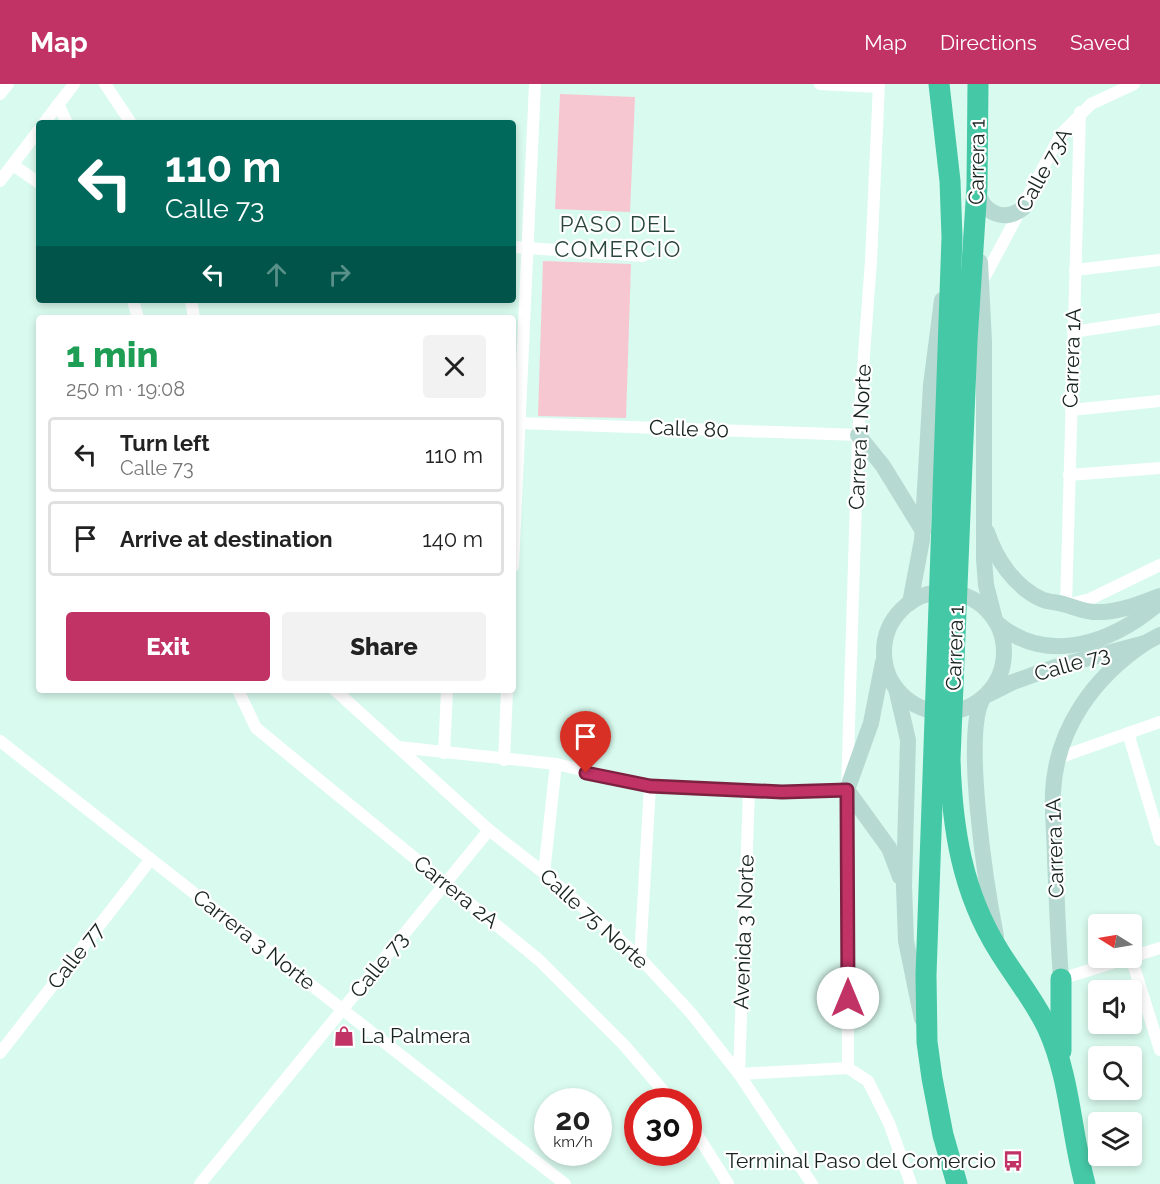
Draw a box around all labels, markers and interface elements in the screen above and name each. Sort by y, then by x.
text: Map [30,26,88,59]
text: Map [864,30,907,55]
text: Directions [940,30,1037,55]
text: Saved [1070,30,1130,55]
street label: Carrera 1 [963,119,990,205]
street label: Calle 73A [1010,124,1077,216]
text: 110 m [165,143,281,192]
icon: left [66,144,144,222]
text: Calle 73 [165,193,265,224]
district label: PASO DEL COMERCIO [554,211,682,262]
icon: left [197,258,230,291]
icon: ahead [260,258,293,291]
icon: right [323,258,356,291]
street label: Carrera 1A [1057,308,1086,408]
text: 1 min [66,333,158,375]
button: close [423,335,486,398]
street label: Carrera 1 Norte [843,363,876,511]
text: 250 m · 19:08 [66,377,185,401]
street label: Calle 80 [648,415,730,442]
text: Turn left [120,430,210,456]
icon: left [69,438,102,471]
text: 110 m [425,442,483,468]
text: Calle 73 [120,456,194,480]
icon: arrive [69,522,102,555]
text: Arrive at destination [120,526,333,552]
text: 140 m [422,526,483,552]
street label: Carrera 1 [941,605,968,691]
button: Exit [66,612,270,681]
button: Share [282,612,486,681]
street label: Calle 73 [1031,641,1113,686]
pin [560,711,611,773]
icon: arrive [569,720,602,753]
street label: Carrera 1A [1040,798,1069,898]
street label: Carrera 2A [409,850,504,933]
street label: Avenida 3 Norte [728,854,759,1010]
street label: Calle 75 Norte [535,863,654,974]
street label: Carrera 3 Norte [188,884,320,995]
north arrow [1088,914,1142,968]
map controls [1088,914,1142,1166]
street label: Calle 77 [42,917,110,994]
street label: Calle 73 [345,927,413,1003]
position arrow [816,966,880,1030]
button: sound [1088,980,1142,1034]
place label: La Palmera [361,1023,471,1048]
shop icon: La Palmera [332,1024,356,1048]
button: search [1088,1046,1142,1100]
speed limit sign: 30 [624,1088,702,1166]
text: 20 [555,1102,591,1137]
button: layers [1088,1112,1142,1166]
text: km/h [553,1133,593,1151]
place label: Terminal Paso del Comercio [725,1148,996,1173]
bus stop icon: Terminal Paso del Comercio [1001,1149,1025,1173]

